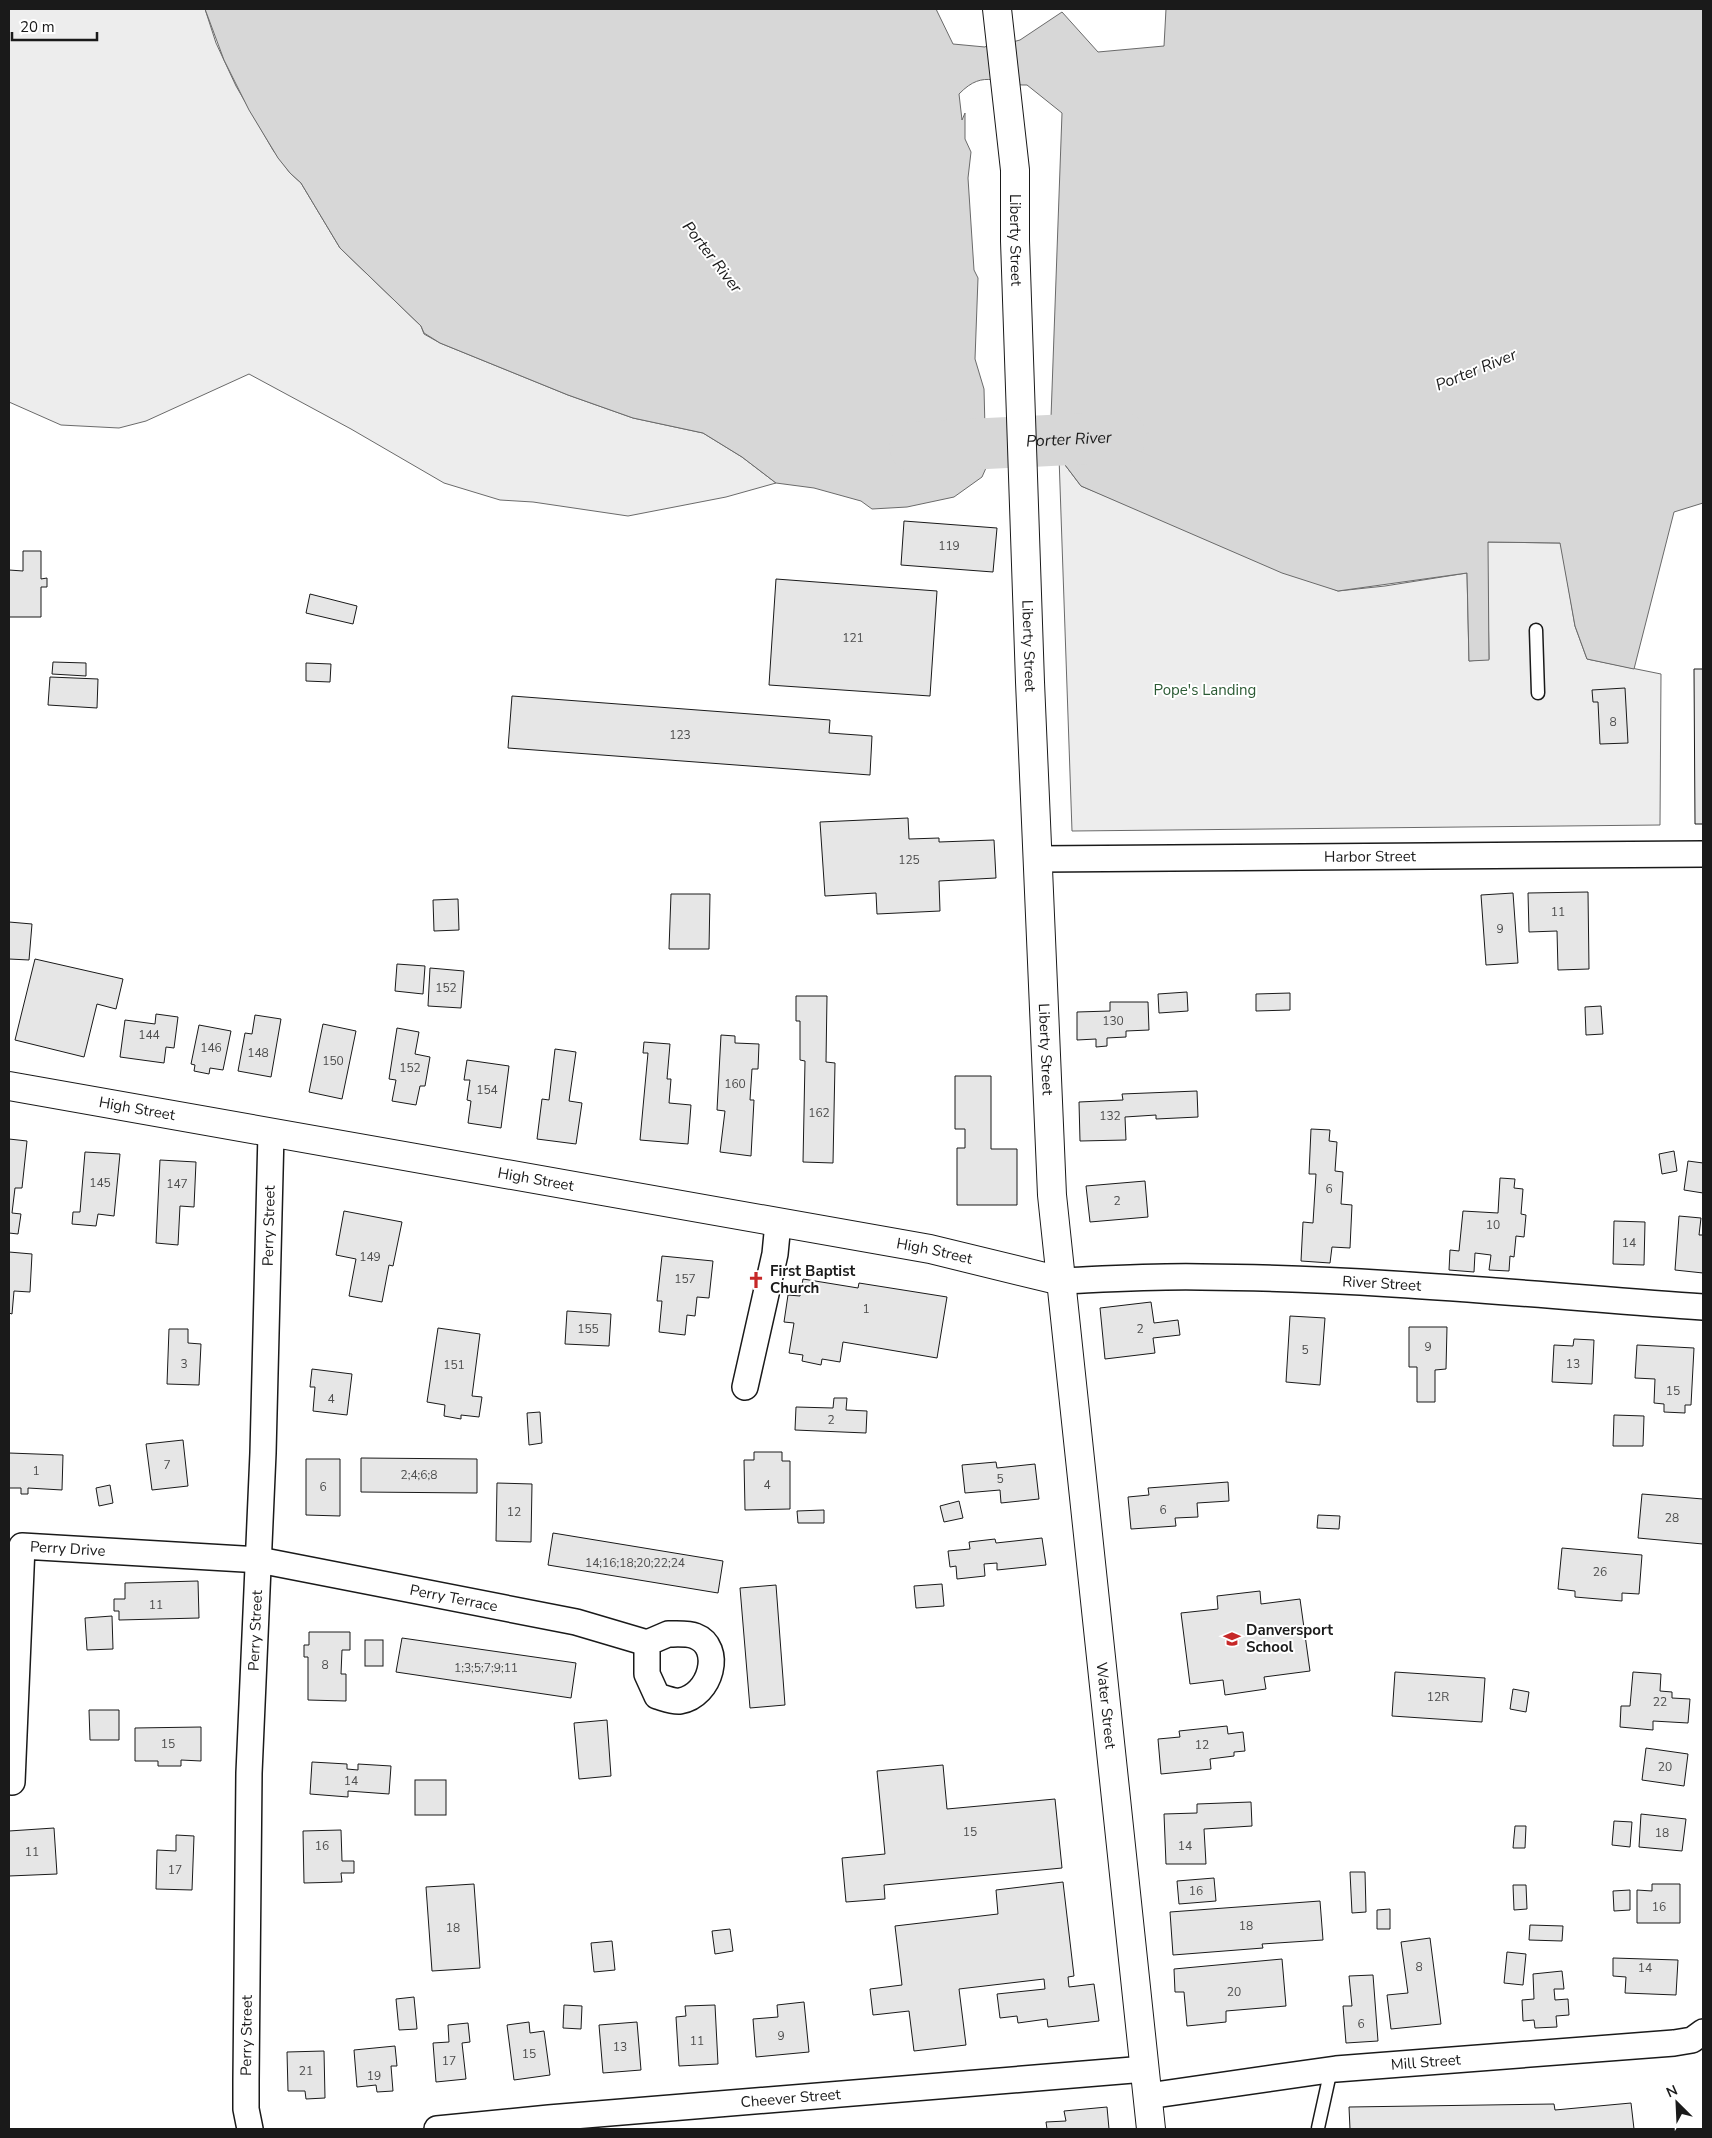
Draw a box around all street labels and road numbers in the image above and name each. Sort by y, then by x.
street label: Liberty Street [1005,194,1027,287]
street label: Liberty Street [1017,599,1040,693]
street label: Harbor Street [1324,846,1417,867]
street label: Liberty Street [1034,1003,1058,1097]
street label: High Street [97,1092,177,1125]
street label: High Street [496,1163,576,1196]
street label: Perry Street [258,1184,280,1266]
street label: High Street [895,1233,975,1269]
street label: River Street [1342,1271,1423,1296]
street label: Perry Drive [29,1536,106,1561]
street label: Perry Terrace [408,1580,499,1616]
street label: Perry Street [243,1589,267,1671]
street label: Water Street [1092,1661,1121,1750]
street label: Perry Street [236,1994,257,2076]
street label: Mill Street [1390,2049,1462,2075]
street label: Cheever Street [740,2084,842,2112]

